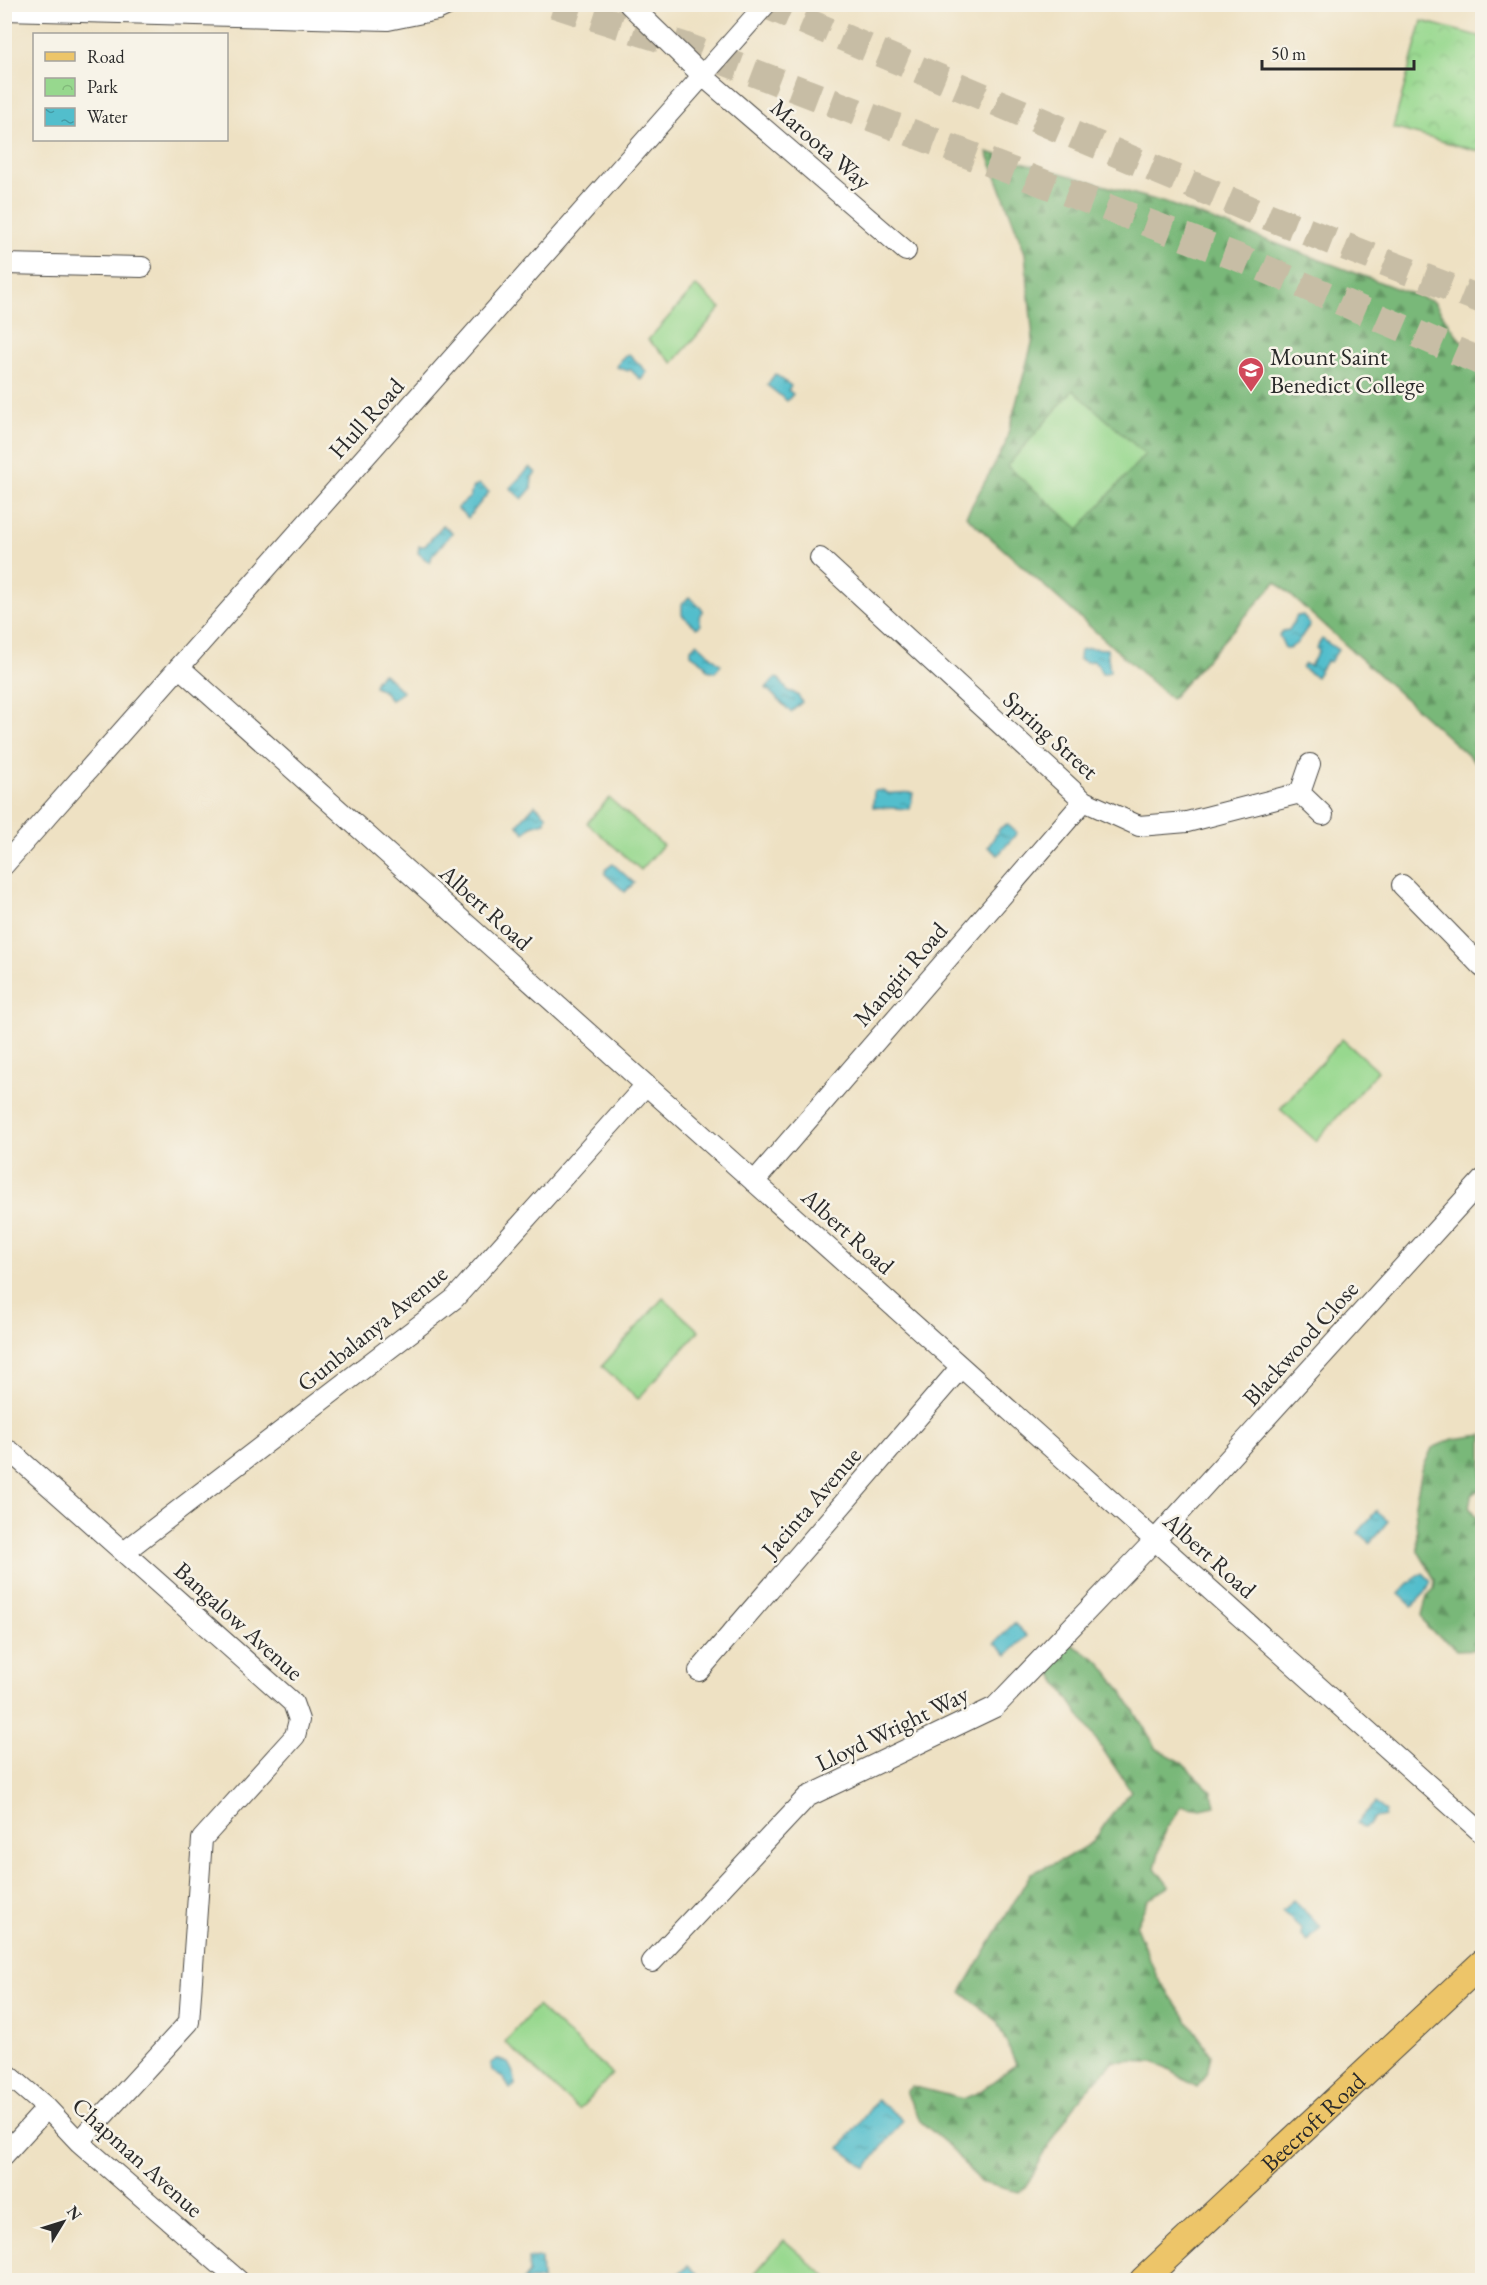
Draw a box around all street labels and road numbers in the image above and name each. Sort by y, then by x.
street label: Maroota Way [764,92,878,197]
street label: Hull Road [321,370,411,465]
street label: Spring Street [997,684,1106,786]
street label: Albert Road [432,856,540,957]
street label: Mangiri Road [846,915,954,1033]
street label: Albert Road [794,1180,902,1281]
street label: Gunbalanya Avenue [290,1258,454,1398]
street label: Blackwood Close [1235,1274,1365,1412]
street label: Jacinta Avenue [753,1440,868,1565]
street label: Albert Road [1156,1504,1264,1605]
street label: Bangalow Avenue [168,1555,310,1687]
street label: Lloyd Wright Way [811,1677,974,1778]
street label: Beecroft Road [1254,2065,1372,2178]
street label: Chapman Avenue [66,2090,210,2224]

